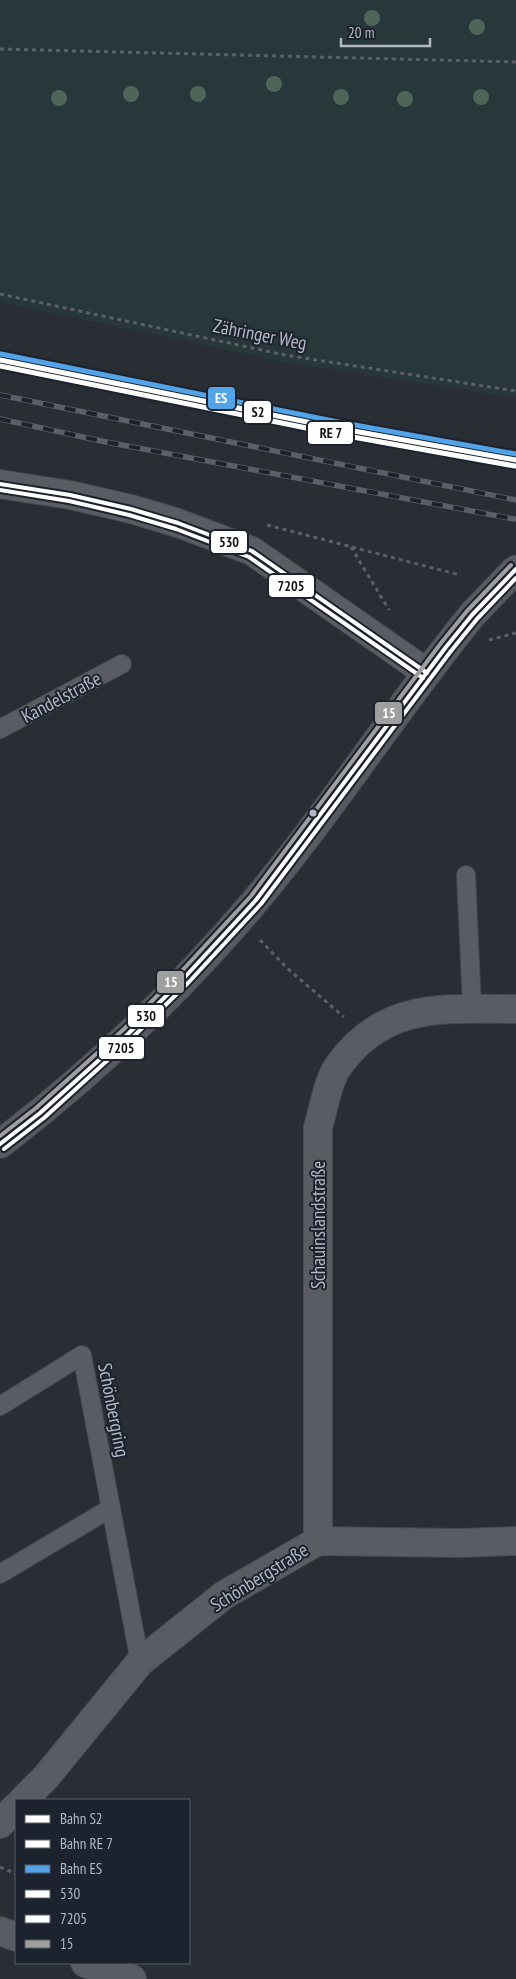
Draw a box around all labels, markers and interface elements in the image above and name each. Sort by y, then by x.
scale bar [341,15,430,47]
text: 20 m [348,23,374,42]
street label: Zähringer Weg [211,313,309,355]
line badge: ES [207,386,236,410]
text: ES [215,389,227,407]
line badge: S2 [243,400,272,424]
text: S2 [252,403,264,421]
line badge: RE 7 [307,421,354,445]
text: RE 7 [320,424,343,442]
line badge: 530 [210,530,248,554]
text: 530 [219,533,239,551]
line badge: 7205 [268,574,315,598]
text: 7205 [278,577,304,595]
street label: Kandelstraße [17,666,105,728]
line badge: 15 [374,701,403,725]
text: 15 [382,704,396,722]
unlabelled marker [308,808,318,818]
line badge: 15 [156,970,185,994]
text: 15 [164,973,178,991]
line badge: 530 [127,1004,165,1028]
text: 530 [136,1007,156,1025]
line badge: 7205 [98,1036,145,1060]
text: 7205 [108,1039,134,1057]
street label: Schauinslandstraße [306,1161,330,1289]
street label: Schönbergring [93,1361,135,1459]
street label: Schönbergstraße [206,1537,313,1617]
legend [15,1799,190,1964]
text: Bahn S2 [60,1809,103,1828]
text: Bahn RE 7 [60,1834,113,1853]
text: Bahn ES [60,1859,102,1878]
text: 530 [60,1884,81,1903]
text: 7205 [60,1909,87,1928]
text: 15 [60,1934,74,1953]

